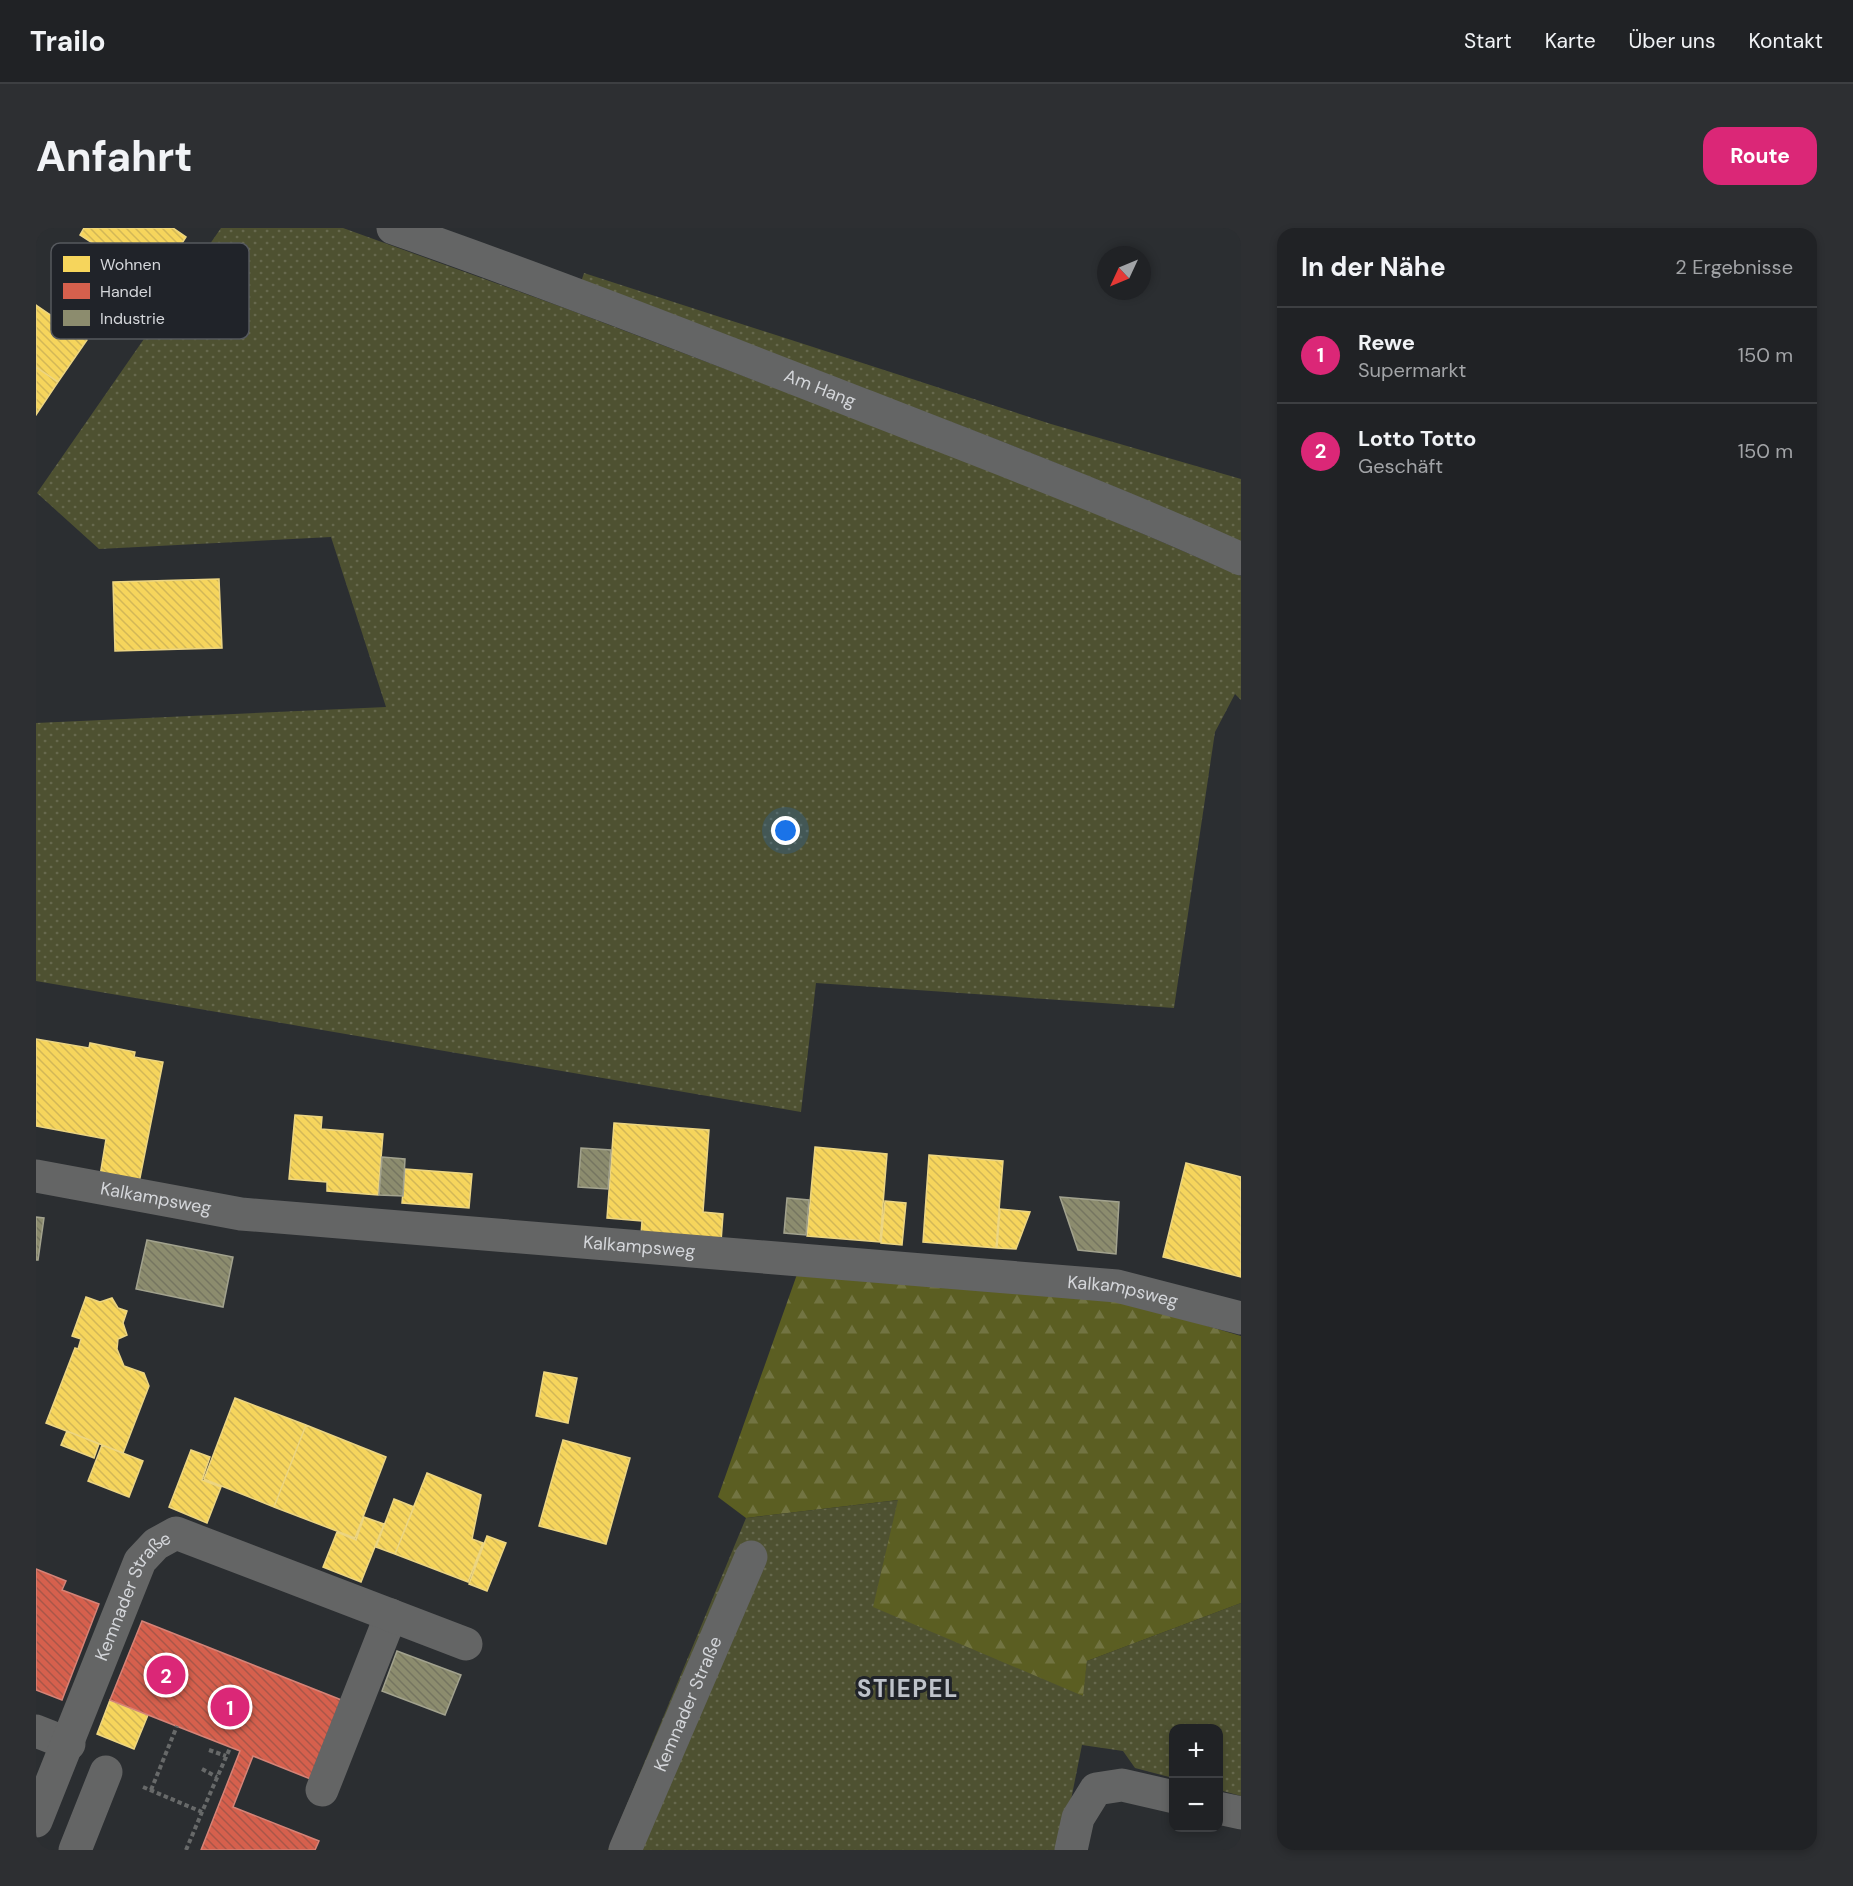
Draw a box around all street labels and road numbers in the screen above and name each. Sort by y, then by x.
street label: Am Hang [781,364,859,413]
street label: Kalkampsweg [99,1176,213,1220]
street label: Kalkampsweg [582,1230,696,1263]
street label: Kalkampsweg [1067,1270,1181,1313]
street label: Kemnader Straße [89,1526,175,1664]
street label: Kemnader Straße [648,1632,728,1775]

